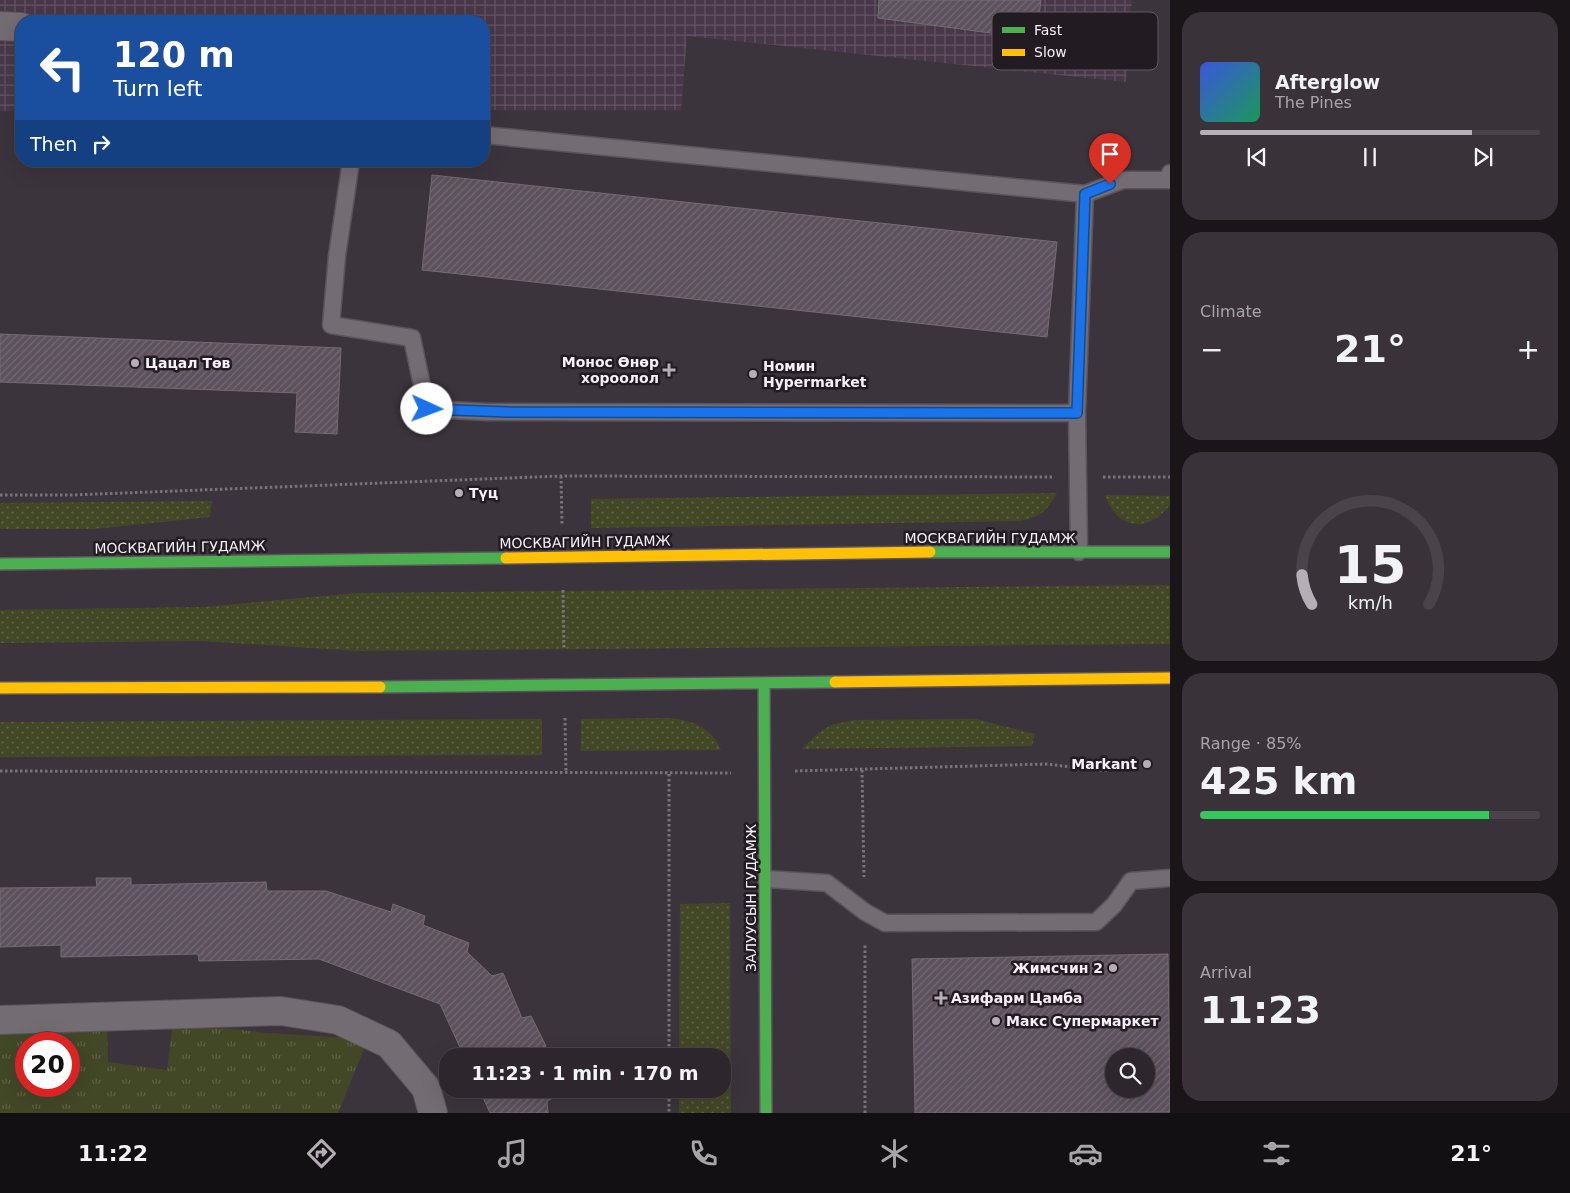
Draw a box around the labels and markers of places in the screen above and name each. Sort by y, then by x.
pin [1089,133,1131,184]
place label: Монос Өнөр хороолол [562,354,659,386]
place label: Цацал Төв [145,355,231,371]
marker: Цацал Төв [129,357,141,369]
place label: Номин Hyрermarket [763,358,867,390]
marker: Монос Өнөр хороолол [663,364,675,376]
marker: Номин Hyрermarket [747,368,759,380]
place label: Түц [469,485,498,501]
marker: Түц [453,487,465,499]
place label: Markant [1071,756,1137,772]
marker: Markant [1141,758,1153,770]
place label: Жимсчин 2 [1013,960,1103,976]
marker: Жимсчин 2 [1107,962,1119,974]
place label: Азифарм Цамба [951,990,1083,1006]
marker: Азифарм Цамба [935,992,947,1004]
place label: Макс Супермаркет [1006,1013,1160,1029]
marker: Макс Супермаркет [990,1015,1002,1027]

